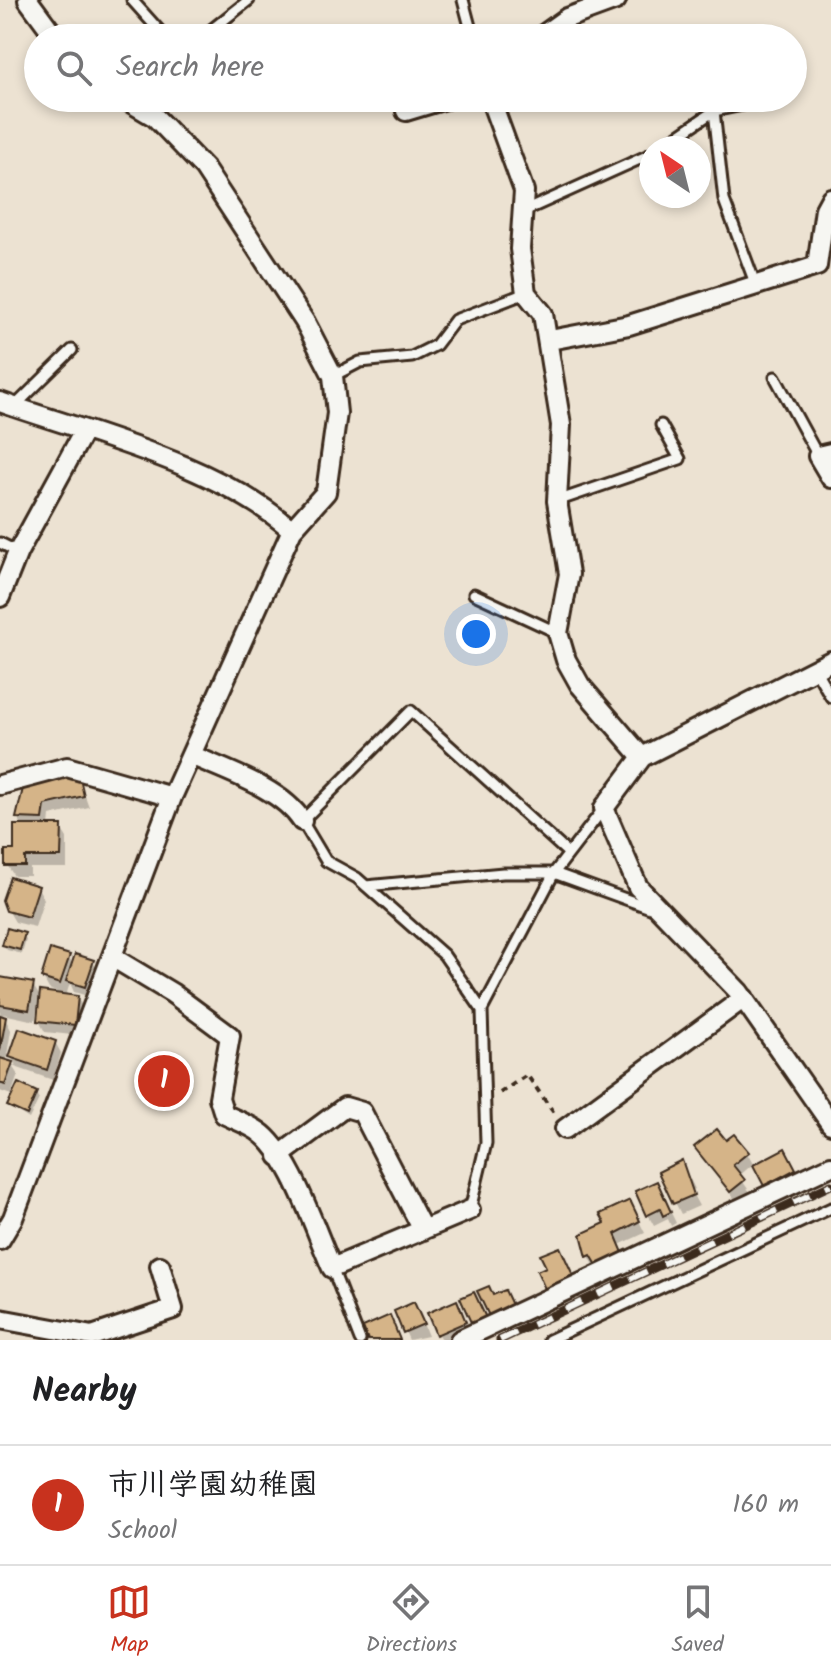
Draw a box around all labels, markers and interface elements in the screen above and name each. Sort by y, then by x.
search box [24,24,807,112]
text: Search here [116,44,264,92]
icon: search [52,46,96,90]
north arrow [639,136,711,208]
your location [456,614,496,654]
pin: 1 [138,1051,190,1111]
text: Nearby [32,1365,137,1419]
text: 市川学園幼稚園 [108,1462,318,1510]
text: 1 [54,1484,62,1526]
text: 160 m [732,1484,799,1526]
text: School [108,1510,177,1552]
tab: Map [107,1580,151,1663]
tab: Directions [366,1580,457,1663]
tab: Saved [672,1580,724,1663]

